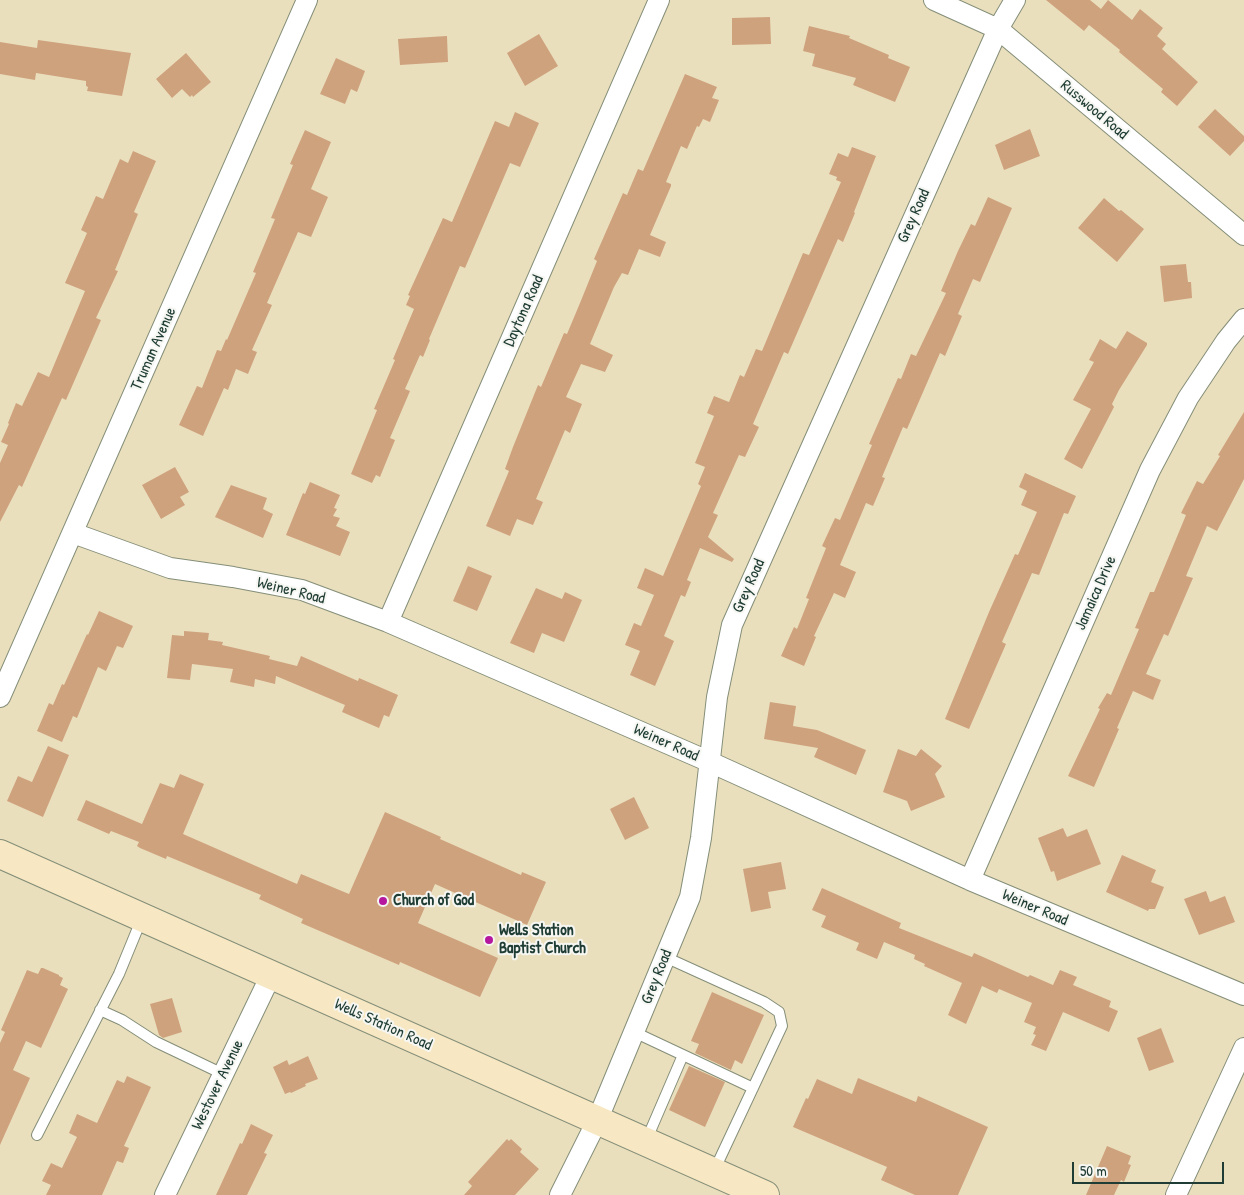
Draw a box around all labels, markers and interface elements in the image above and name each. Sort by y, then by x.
street label: Russwood Road [1056,76,1132,144]
street label: Grey Road [894,186,934,246]
street label: Daytona Road [500,272,548,350]
street label: Truman Avenue [127,305,181,393]
street label: Jamaica Drive [1071,553,1121,633]
street label: Grey Road [729,556,769,616]
street label: Weiner Road [255,573,327,609]
street label: Weiner Road [630,720,702,766]
street label: Weiner Road [999,886,1071,930]
place label: Church of God [393,891,474,911]
marker: Church of God [377,895,389,907]
place label: Wells Station Baptist Church [499,921,586,959]
marker: Wells Station Baptist Church [483,934,495,946]
street label: Grey Road [637,947,677,1007]
street label: Wells Station Road [331,995,435,1055]
street label: Westover Avenue [188,1037,248,1133]
scale bar [1074,1152,1226,1184]
text: 50 m [1080,1160,1107,1181]

